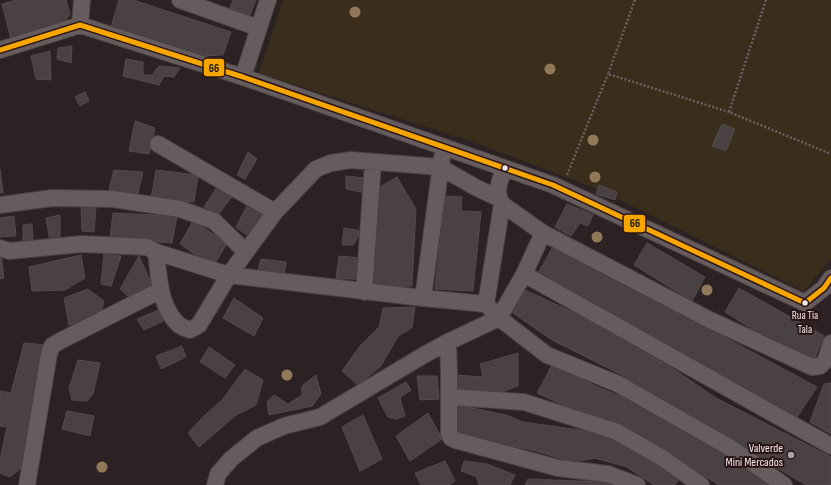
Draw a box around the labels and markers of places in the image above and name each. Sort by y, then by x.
unlabelled marker [500,163,510,173]
marker: Rua Tia Tala [800,298,810,308]
place label: Rua Tia Tala [792,309,818,336]
place label: Valverde Mini Mercados [726,441,783,470]
marker: Valverde Mini Mercados [786,450,796,460]

